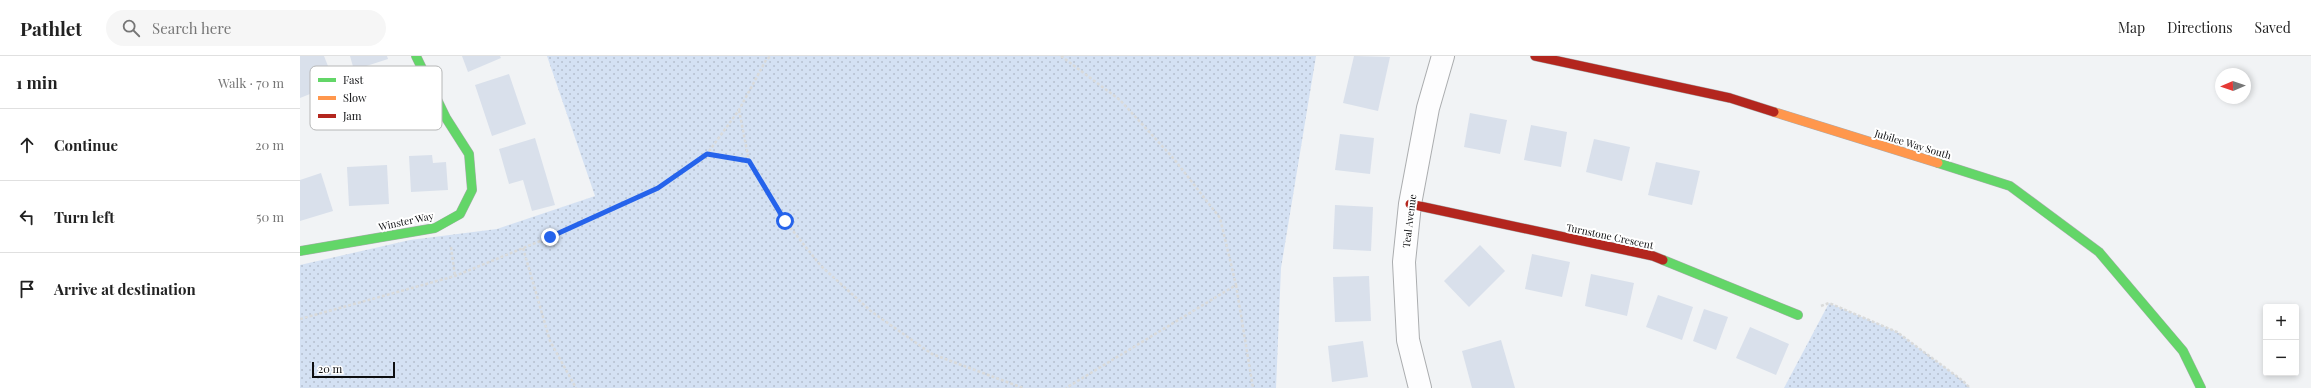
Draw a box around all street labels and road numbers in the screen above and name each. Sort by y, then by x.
street label: Jubilee Way South [1872,125,1953,162]
street label: Teal Avenue [1399,193,1419,249]
street label: Winster Way [376,208,435,234]
street label: Turnstone Crescent [1565,220,1655,252]

